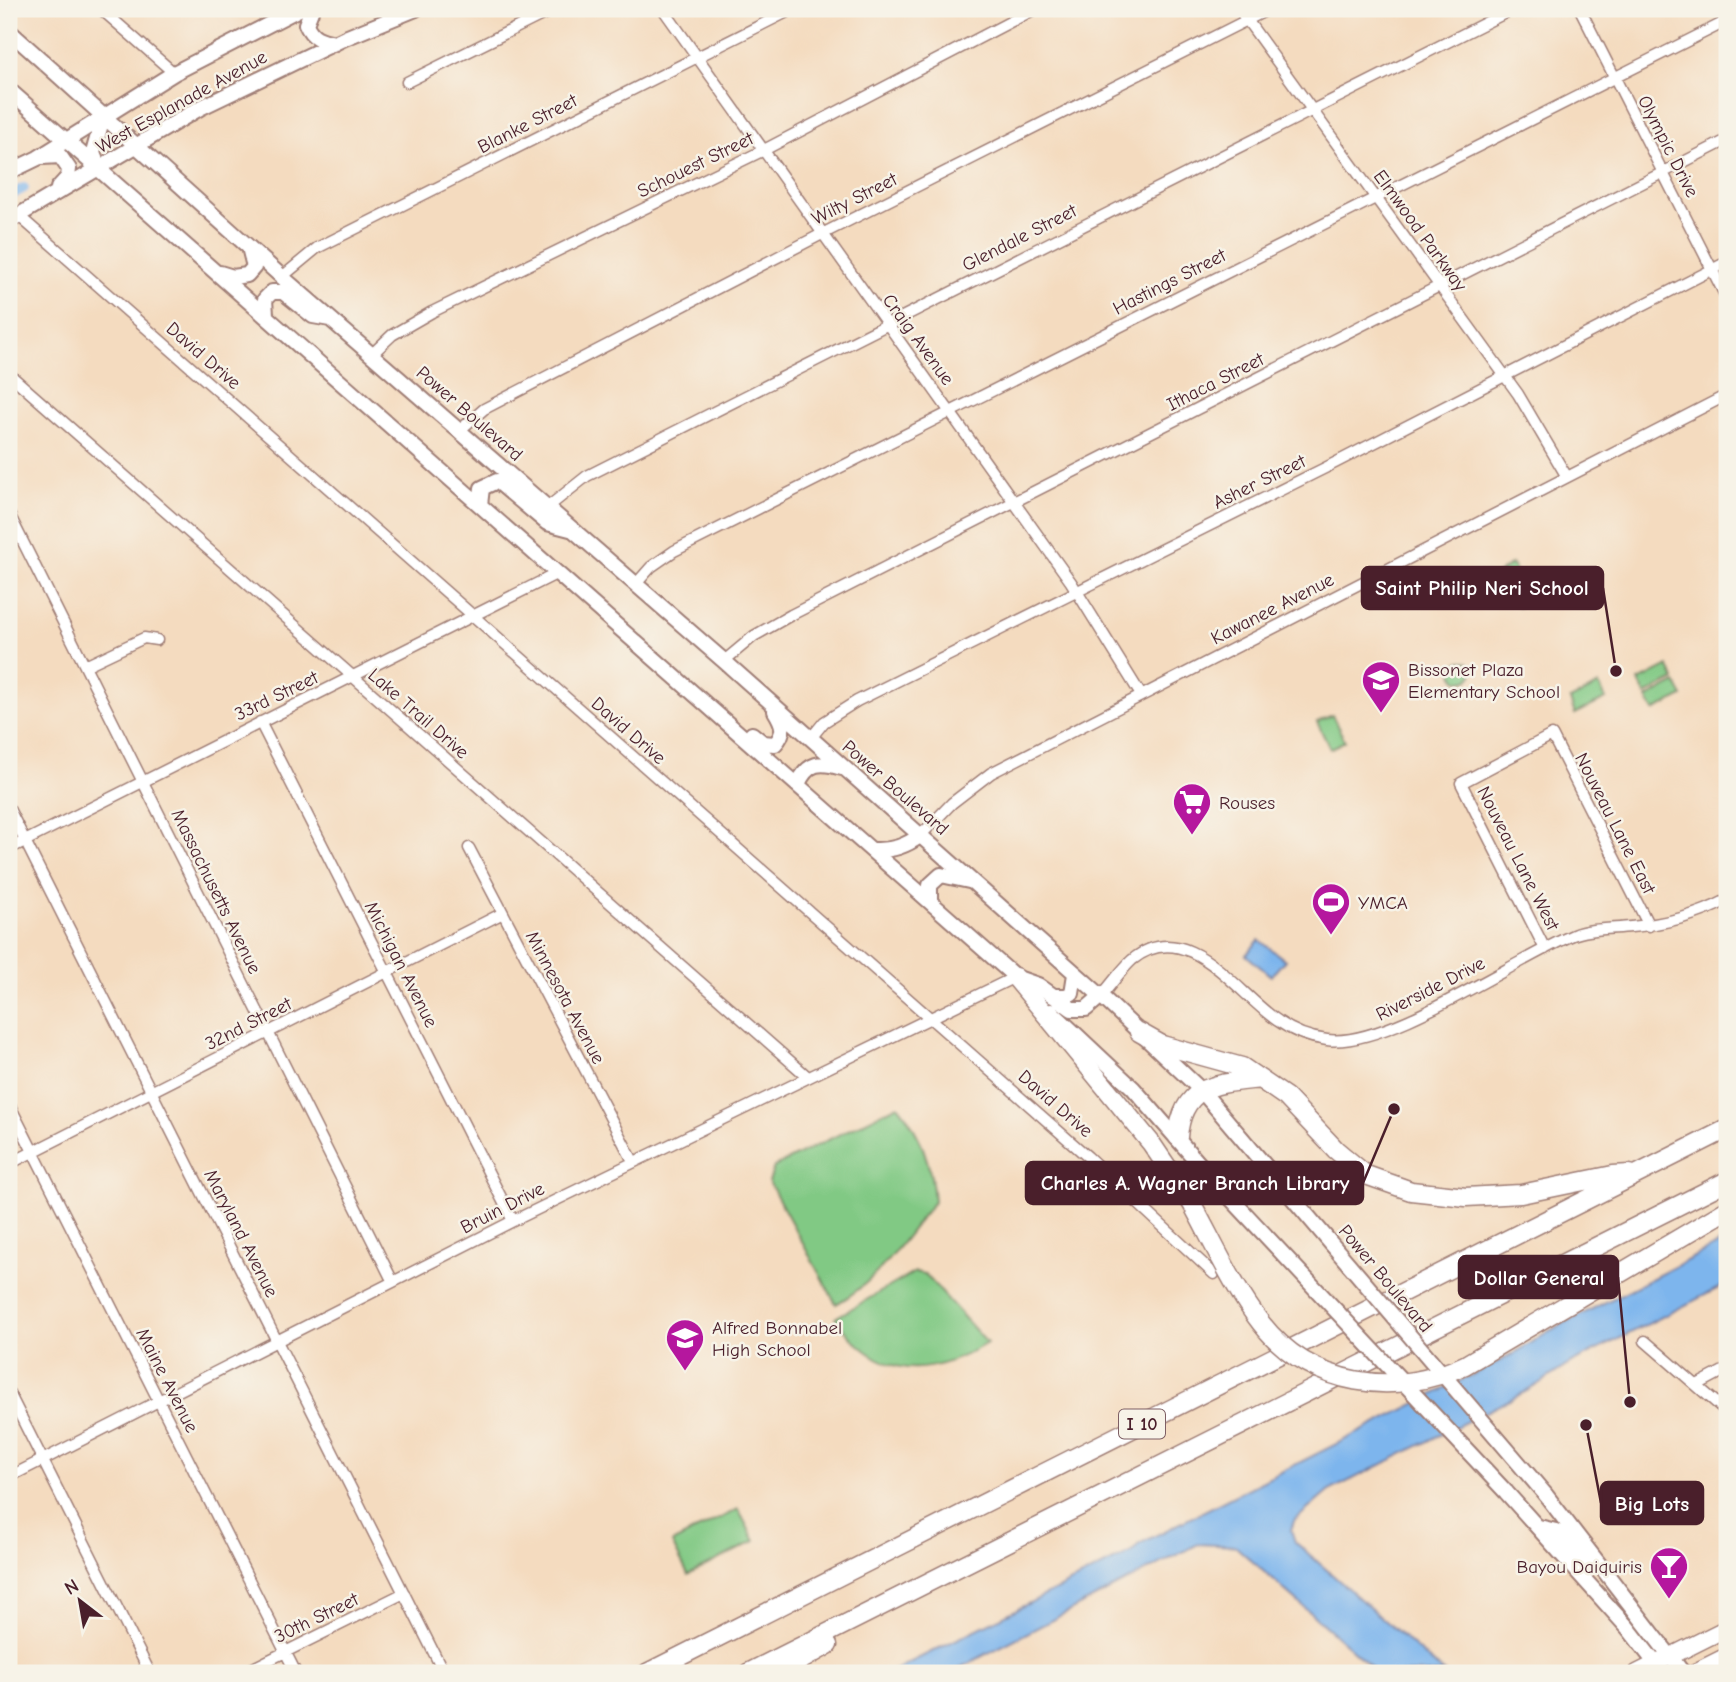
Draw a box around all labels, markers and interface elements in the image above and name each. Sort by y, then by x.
street label: West Esplanade Avenue [92,46,271,158]
street label: Blanke Street [474,89,581,158]
street label: Olympic Drive [1633,92,1703,201]
street label: Schouest Street [634,127,758,202]
street label: Elmwood Parkway [1369,166,1472,296]
street label: Wilty Street [808,168,901,230]
street label: Glendale Street [959,199,1081,276]
street label: Hastings Street [1109,244,1230,320]
street label: Craig Avenue [878,290,959,389]
street label: David Drive [162,317,245,394]
street label: Ithaca Street [1163,348,1268,416]
street label: Power Boulevard [412,362,527,466]
street label: Asher Street [1210,450,1310,514]
callout: Saint Philip Neri School [1362,567,1603,609]
street label: Kawanee Avenue [1207,568,1338,649]
text: Saint Philip Neri School [1375,576,1589,600]
school or university icon: Bissonet Plaza Elementary School [1360,659,1402,714]
place label: Bissonet Plaza Elementary School [1408,659,1560,703]
street label: Lake Trail Drive [363,664,473,763]
street label: 33rd Street [231,666,322,726]
street label: David Drive [587,692,670,769]
street label: Power Boulevard [838,736,953,840]
street label: Nouveau Lane East [1570,749,1660,898]
supermarket icon: Rouses [1171,781,1213,836]
street label: Nouveau Lane West [1472,783,1564,935]
place label: Rouses [1219,792,1275,814]
street label: Massachusetts Avenue [167,805,266,977]
sports icon: YMCA [1310,881,1352,936]
place label: YMCA [1358,892,1408,914]
street label: Michigan Avenue [360,898,442,1031]
street label: Minnesota Avenue [521,927,609,1068]
street label: Riverside Drive [1372,952,1489,1026]
street label: 32nd Street [202,992,296,1055]
street label: David Drive [1014,1065,1097,1142]
callout: Charles A. Wagner Branch Library [1026,1162,1363,1204]
street label: Maryland Avenue [199,1166,283,1301]
text: Charles A. Wagner Branch Library [1041,1171,1350,1195]
street label: Bruin Drive [457,1177,548,1238]
street label: Power Boulevard [1334,1220,1437,1337]
callout: Dollar General [1459,1256,1618,1298]
text: Dollar General [1474,1266,1604,1290]
school or university icon: Alfred Bonnabel High School [664,1317,706,1372]
place label: Alfred Bonnabel High School [712,1317,842,1361]
street label: Maine Avenue [131,1325,203,1436]
road number: I 10 [1119,1409,1165,1438]
callout: Big Lots [1601,1482,1703,1524]
text: Big Lots [1615,1492,1689,1516]
bar icon: Bayou Daiquiris [1648,1545,1690,1600]
place label: Bayou Daiquiris [1516,1556,1642,1578]
north arrow [46,1566,116,1636]
text: N [61,1575,83,1600]
street label: 30th Street [271,1588,363,1648]

